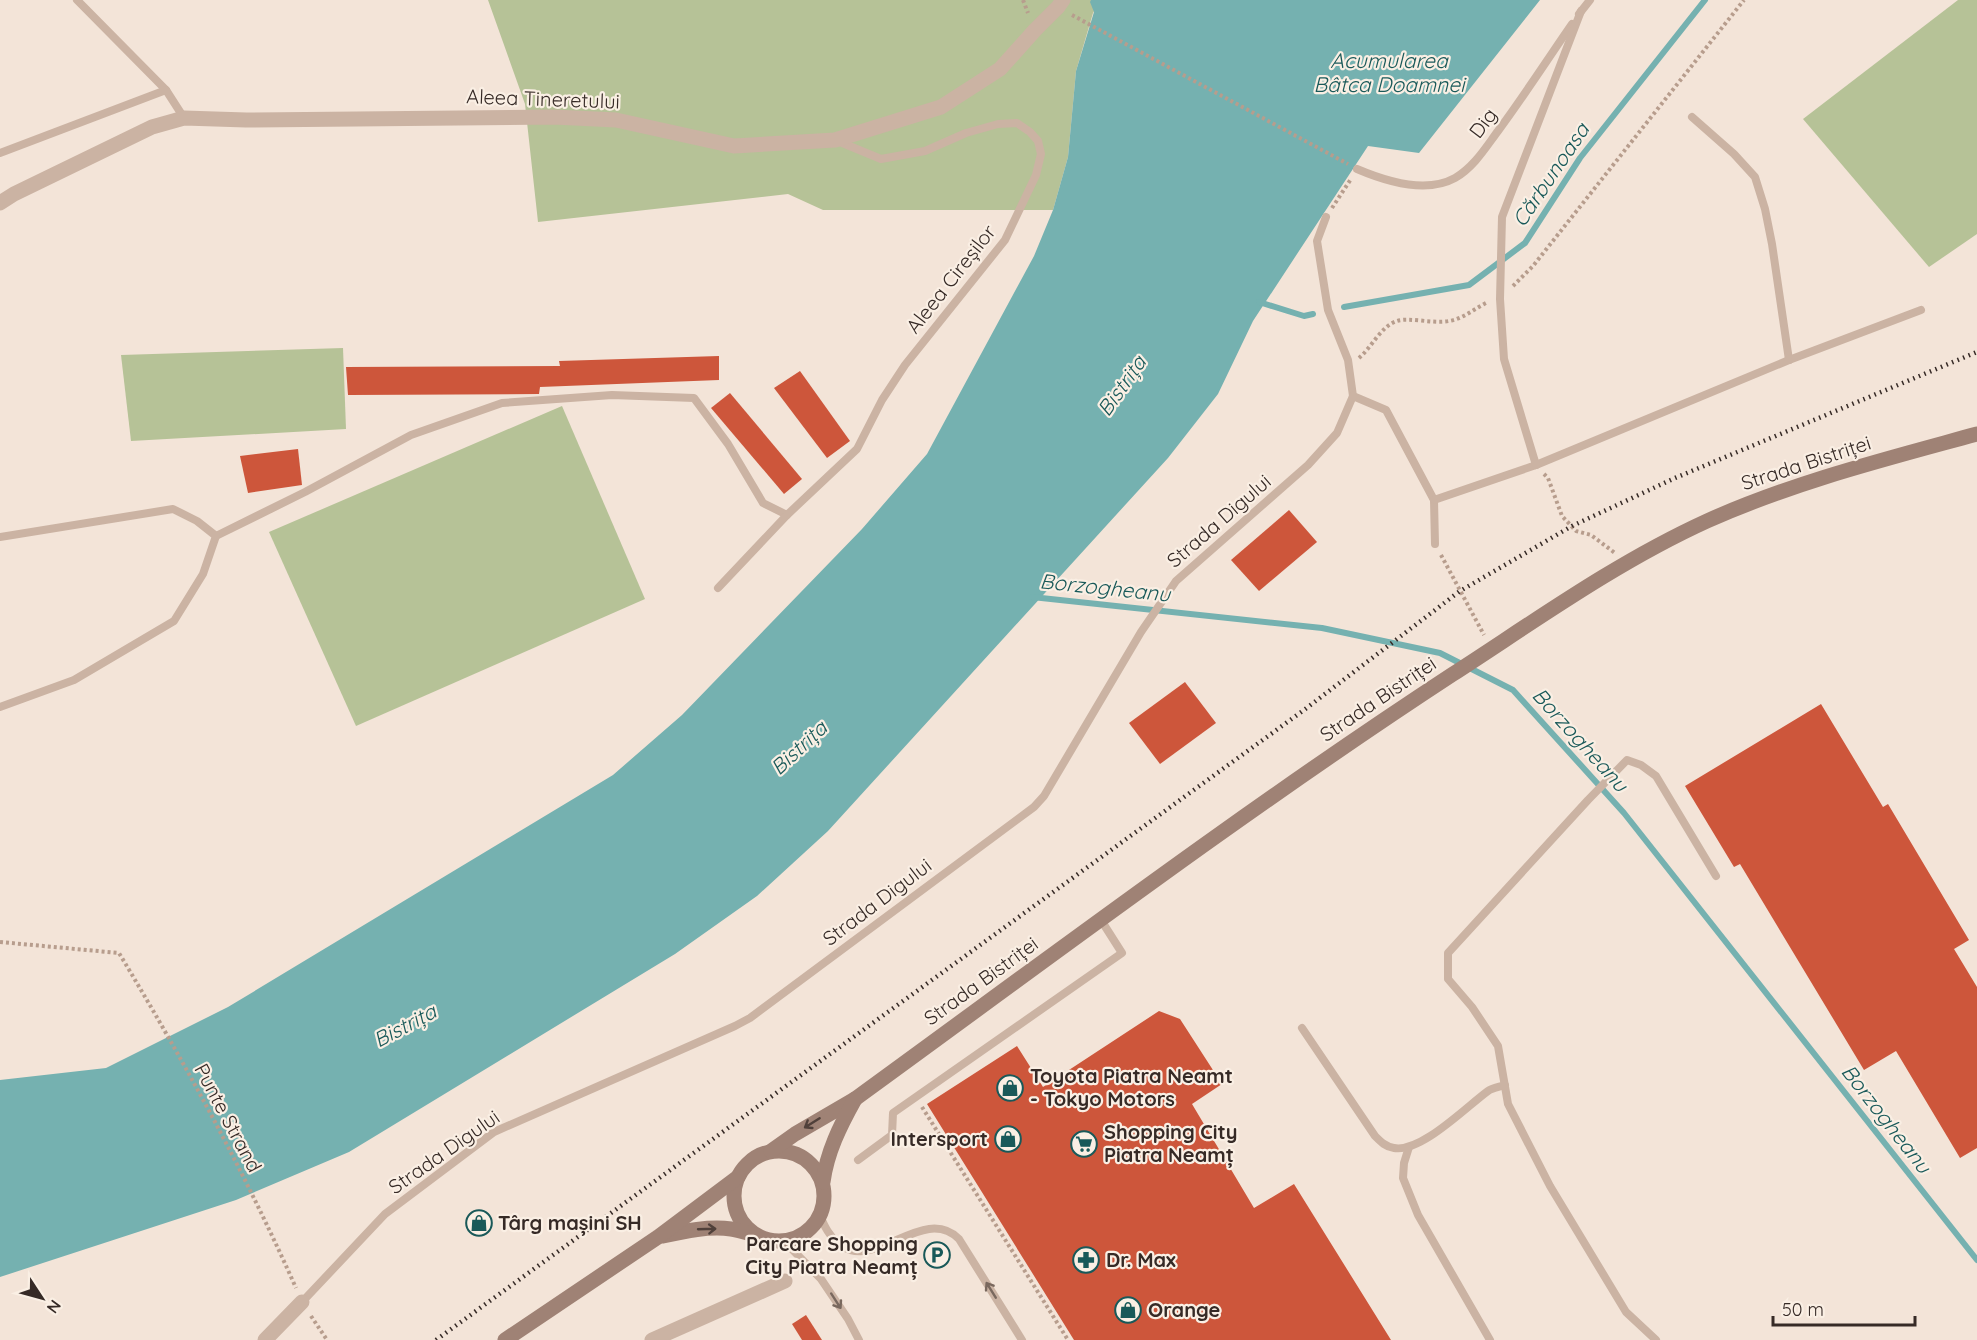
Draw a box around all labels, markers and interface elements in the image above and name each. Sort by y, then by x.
water label: Acumularea Bâtca Doamnei [1313,47,1467,97]
street label: Aleea Tineretului [466,83,620,114]
street label: Dig [1463,103,1502,143]
water label: Cărbunoasa [1506,117,1595,231]
street label: Aleea Cireșilor [900,219,1001,338]
water label: Bistrița [1091,349,1152,421]
street label: Strada Bistriței [1738,430,1874,495]
street label: Strada Digului [1161,469,1276,573]
water label: Borzogheanu [1039,567,1173,607]
street label: Strada Bistriței [1315,650,1441,747]
water label: Borzogheanu [1527,682,1635,797]
water label: Bistrița [765,714,833,780]
street label: Strada Digului [817,853,936,951]
street label: Strada Bistriței [919,931,1043,1030]
water label: Bistrița [369,997,442,1052]
street label: Punte Strand [189,1059,268,1176]
water label: Borzogheanu [1836,1059,1938,1179]
place label: Toyota Piatra Neamt - Tokyo Motors [1030,1063,1233,1111]
shop icon: Toyota Piatra Neamt - Tokyo Motors [995,1073,1025,1103]
street label: Strada Digului [383,1104,504,1199]
one-way arrow [804,1118,821,1130]
place label: Shopping City Piatra Neamț [1104,1119,1237,1168]
shop icon: Intersport [993,1124,1023,1154]
place label: Intersport [890,1126,988,1151]
supermarket icon: Shopping City Piatra Neamț [1069,1129,1099,1159]
shop icon: Târg mașini SH [464,1208,494,1238]
place label: Târg mașini SH [498,1210,642,1236]
one-way arrow [697,1223,717,1235]
place label: Parcare Shopping City Piatra Neamț [745,1231,918,1280]
parking icon: Parcare Shopping City Piatra Neamț [922,1240,952,1270]
pharmacy icon: Dr. Max [1071,1245,1101,1275]
place label: Dr. Max [1106,1247,1176,1272]
north arrow [12,1268,72,1328]
one-way arrow [985,1282,997,1299]
scale bar [1773,1289,1916,1327]
one-way arrow [830,1292,842,1308]
shop icon: Orange [1113,1295,1143,1325]
text: N [43,1296,66,1317]
place label: Orange [1148,1297,1220,1322]
text: 50 m [1782,1298,1824,1321]

